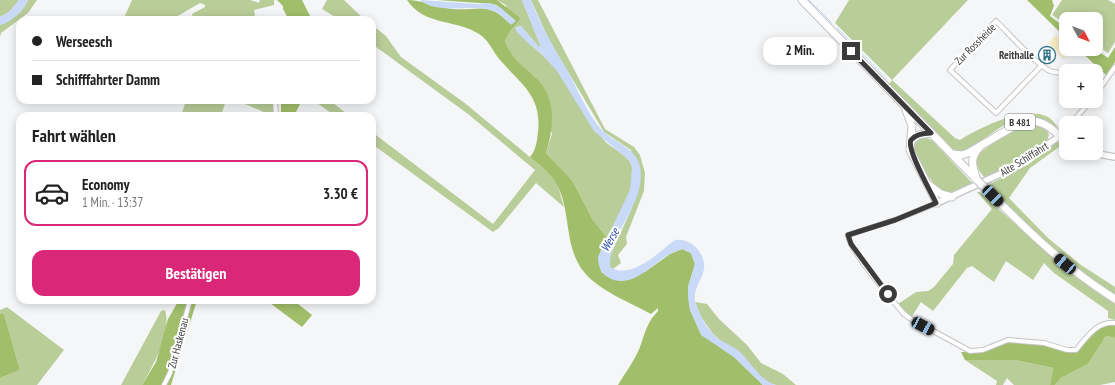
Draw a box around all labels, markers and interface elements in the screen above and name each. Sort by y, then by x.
north arrow [1059,12,1103,56]
map controls [1059,12,1103,160]
street label: Zur Rossheide [951,20,999,68]
text: Werseesch [56,32,112,51]
callout: 2 Min. [763,37,837,65]
text: 2 Min. [785,42,815,59]
route end [842,42,860,60]
building icon: Reithalle [1037,45,1057,65]
place label: Reithalle [999,48,1034,62]
button: + [1059,64,1103,108]
text: Schifffahrter Damm [56,70,160,89]
road number: B 481 [1005,114,1035,130]
button: − [1059,116,1103,160]
text: Fahrt wählen [32,124,116,147]
street label: Alte Schiffahrt [997,139,1051,179]
icon: car [34,175,70,211]
text: Economy [82,175,130,194]
car [980,183,1006,209]
text: 3.30 € [323,184,358,203]
text: 1 Min. · 13:37 [82,194,143,211]
water label: Werse [597,224,623,254]
button: Bestätigen [32,250,360,296]
car [1052,252,1078,276]
route start [879,285,897,303]
car [910,315,936,337]
street label: Zur Haskenau [165,316,191,370]

